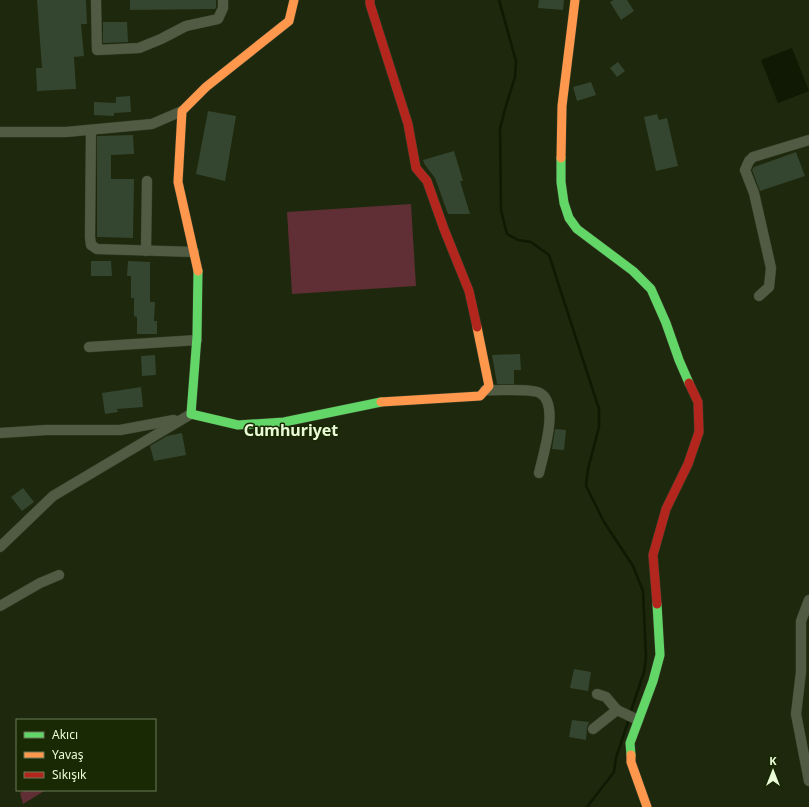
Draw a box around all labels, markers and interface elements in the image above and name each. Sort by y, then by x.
district label: Cumhuriyet [244,419,338,441]
legend [16,719,156,791]
text: Akıcı [52,726,78,743]
text: Yavaş [52,746,84,763]
north arrow [753,751,793,791]
text: K [769,753,777,768]
text: Sıkışık [52,766,87,783]

